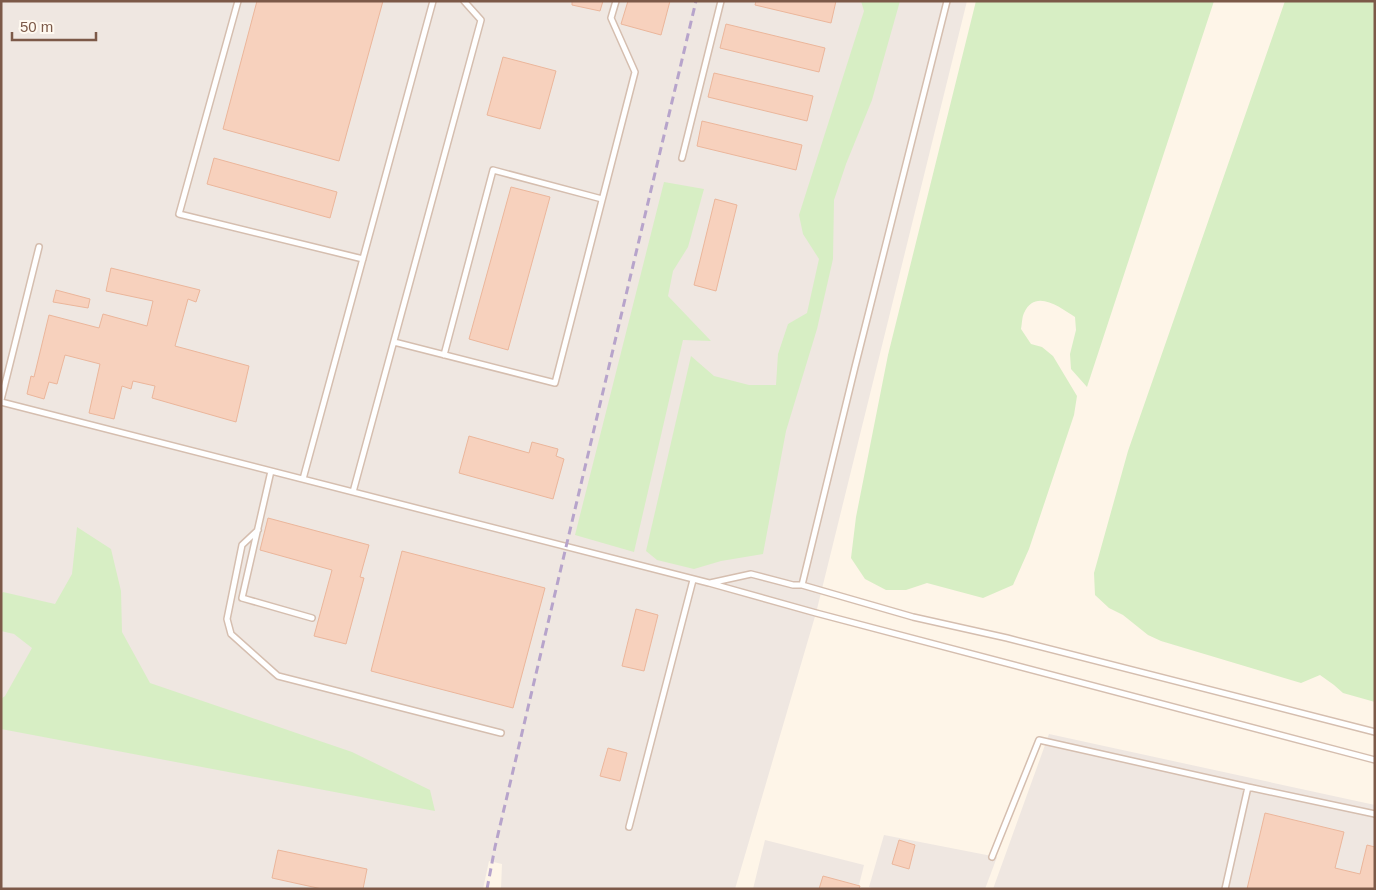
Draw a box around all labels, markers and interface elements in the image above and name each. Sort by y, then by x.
scale bar [12,10,96,42]
text: 50 m [20,18,53,35]

